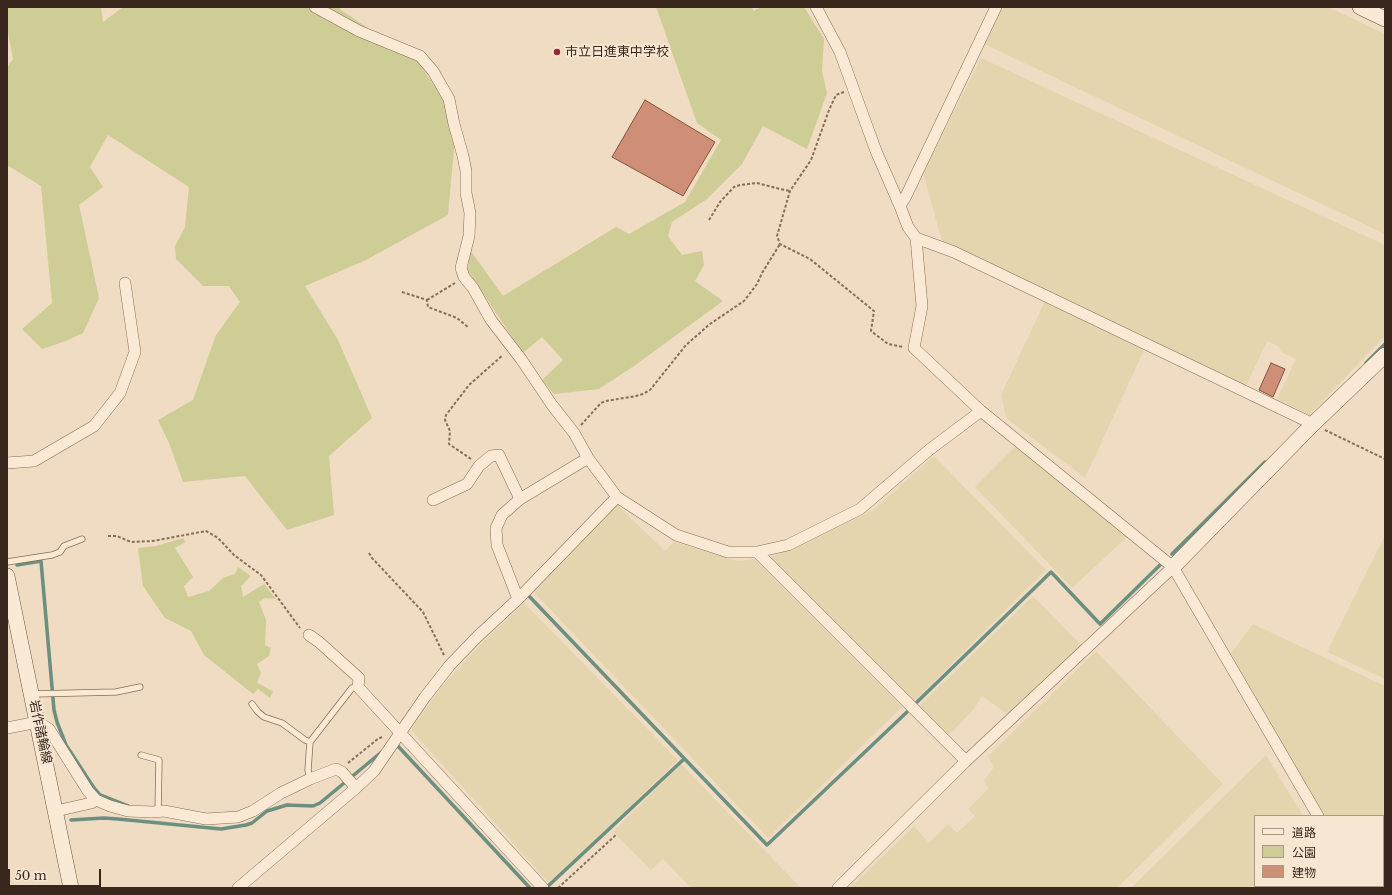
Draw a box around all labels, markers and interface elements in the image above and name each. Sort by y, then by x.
place label: 市立日進東中学校 [565,44,669,60]
marker: 市立日進東中学校 [552,47,562,57]
street label: 岩作諸輪線 [26,699,54,765]
legend [1254,815,1384,887]
text: 道路 [1292,825,1316,840]
text: 公園 [1292,845,1316,860]
scale bar [10,861,103,887]
text: 建物 [1292,865,1316,880]
text: 50 m [15,868,47,883]

